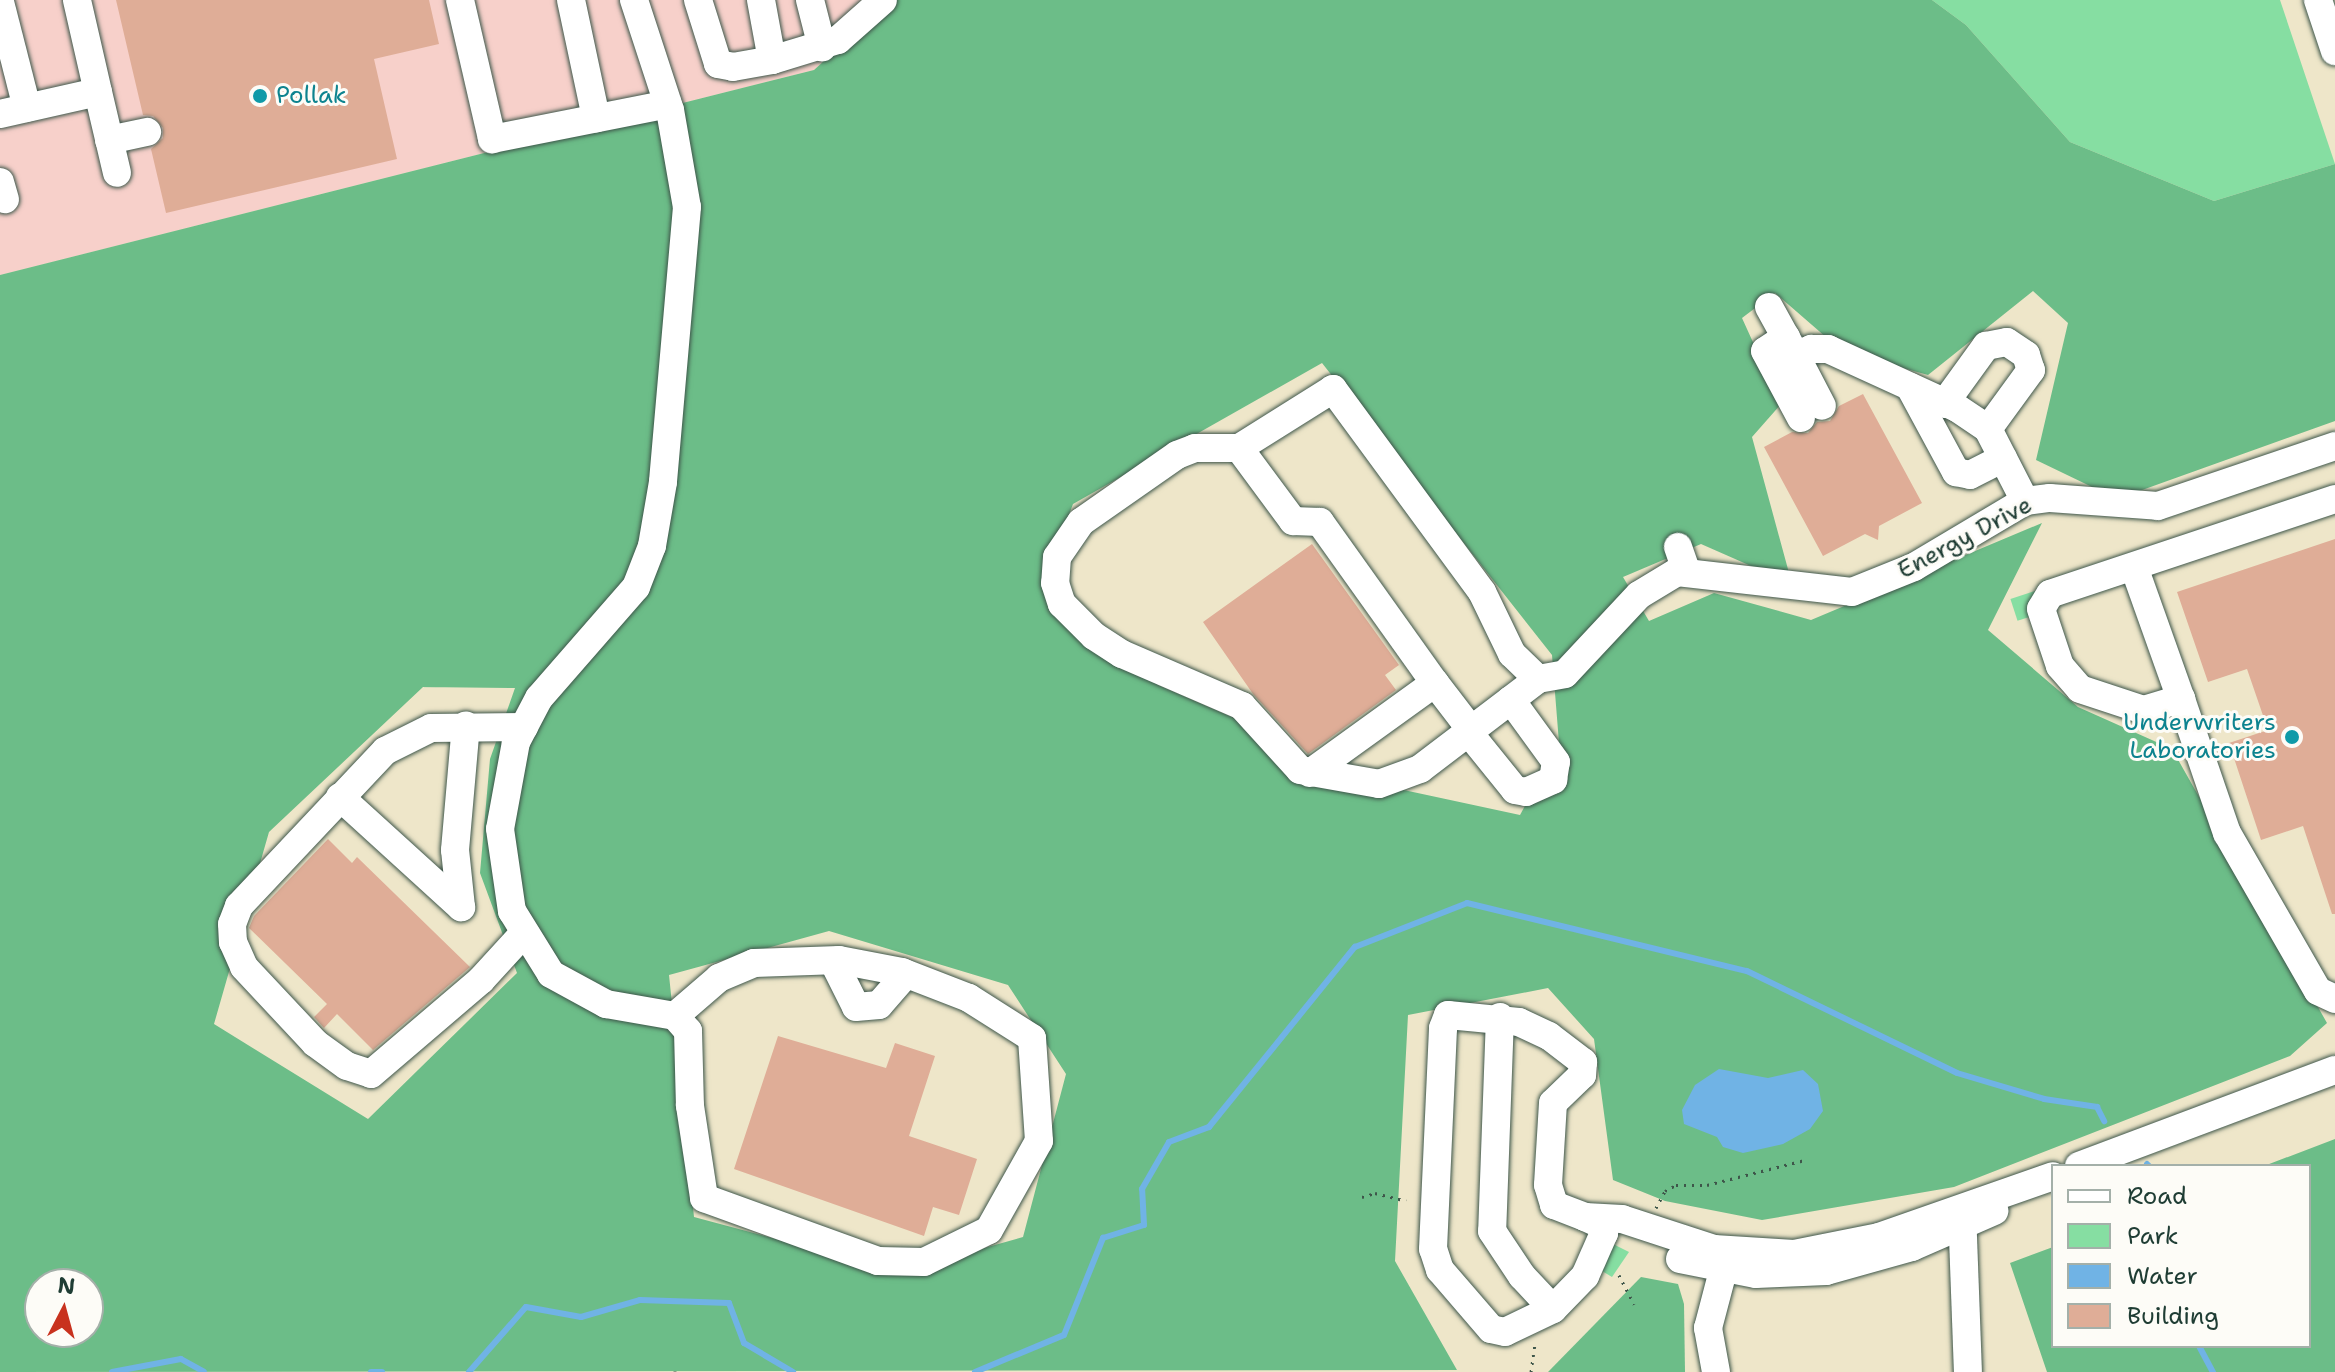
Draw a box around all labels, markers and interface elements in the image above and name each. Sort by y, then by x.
place label: Pollak [276,82,347,110]
marker: Pollak [251,87,269,105]
street label: Energy Drive [1893,491,2037,585]
place label: Underwriters Laboratories [2123,709,2276,765]
marker: Underwriters Laboratories [2283,728,2301,746]
legend [2051,1164,2311,1348]
text: Road [2127,1180,2187,1212]
text: Park [2127,1220,2179,1252]
text: Water [2127,1260,2198,1292]
north arrow [24,1268,104,1348]
text: N [56,1270,77,1301]
text: Building [2127,1300,2219,1332]

